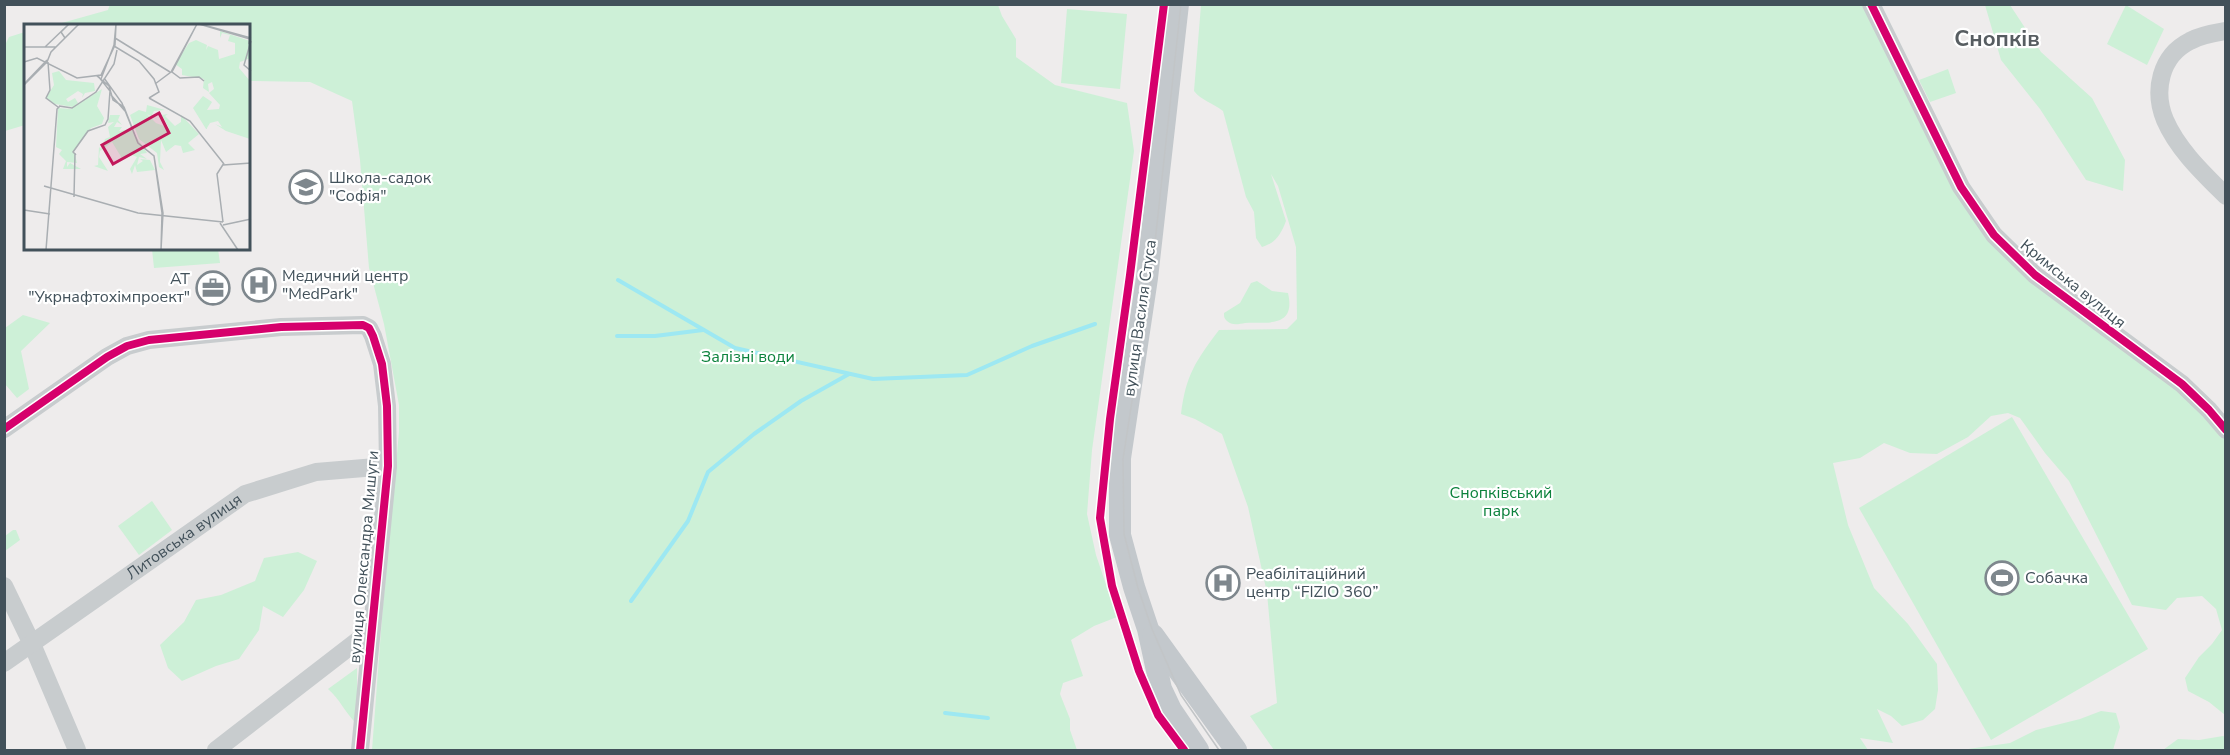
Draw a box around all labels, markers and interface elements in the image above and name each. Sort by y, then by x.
inset map [24,24,250,250]
district label: Снопків [1954,24,2040,54]
place label: Школа-садок "Софія" [329,167,432,207]
school or university icon: Школа-садок "Софія" [288,169,324,205]
street label: Кримська вулиця [2015,234,2131,334]
street label: вулиця Василя Стуса [1118,238,1162,398]
place label: Медичний центр "MedPark" [282,265,408,305]
hospital icon: Медичний центр "MedPark" [241,267,277,303]
place label: АТ "Укрнафтохімпроект" [28,268,190,308]
office icon: АТ "Укрнафтохімпроект" [195,270,231,306]
park label: Залізні води [701,346,795,368]
street label: вулиця Олександра Мишуги [344,450,384,664]
park label: Снопківський парк [1450,482,1552,522]
street label: Литовська вулиця [122,488,246,585]
sports icon: Собачка [1984,560,2020,596]
place label: Реабілітаційний центр “FIZIO 360” [1246,563,1379,603]
hospital icon: Реабілітаційний центр “FIZIO 360” [1205,565,1241,601]
place label: Собачка [2025,567,2088,589]

